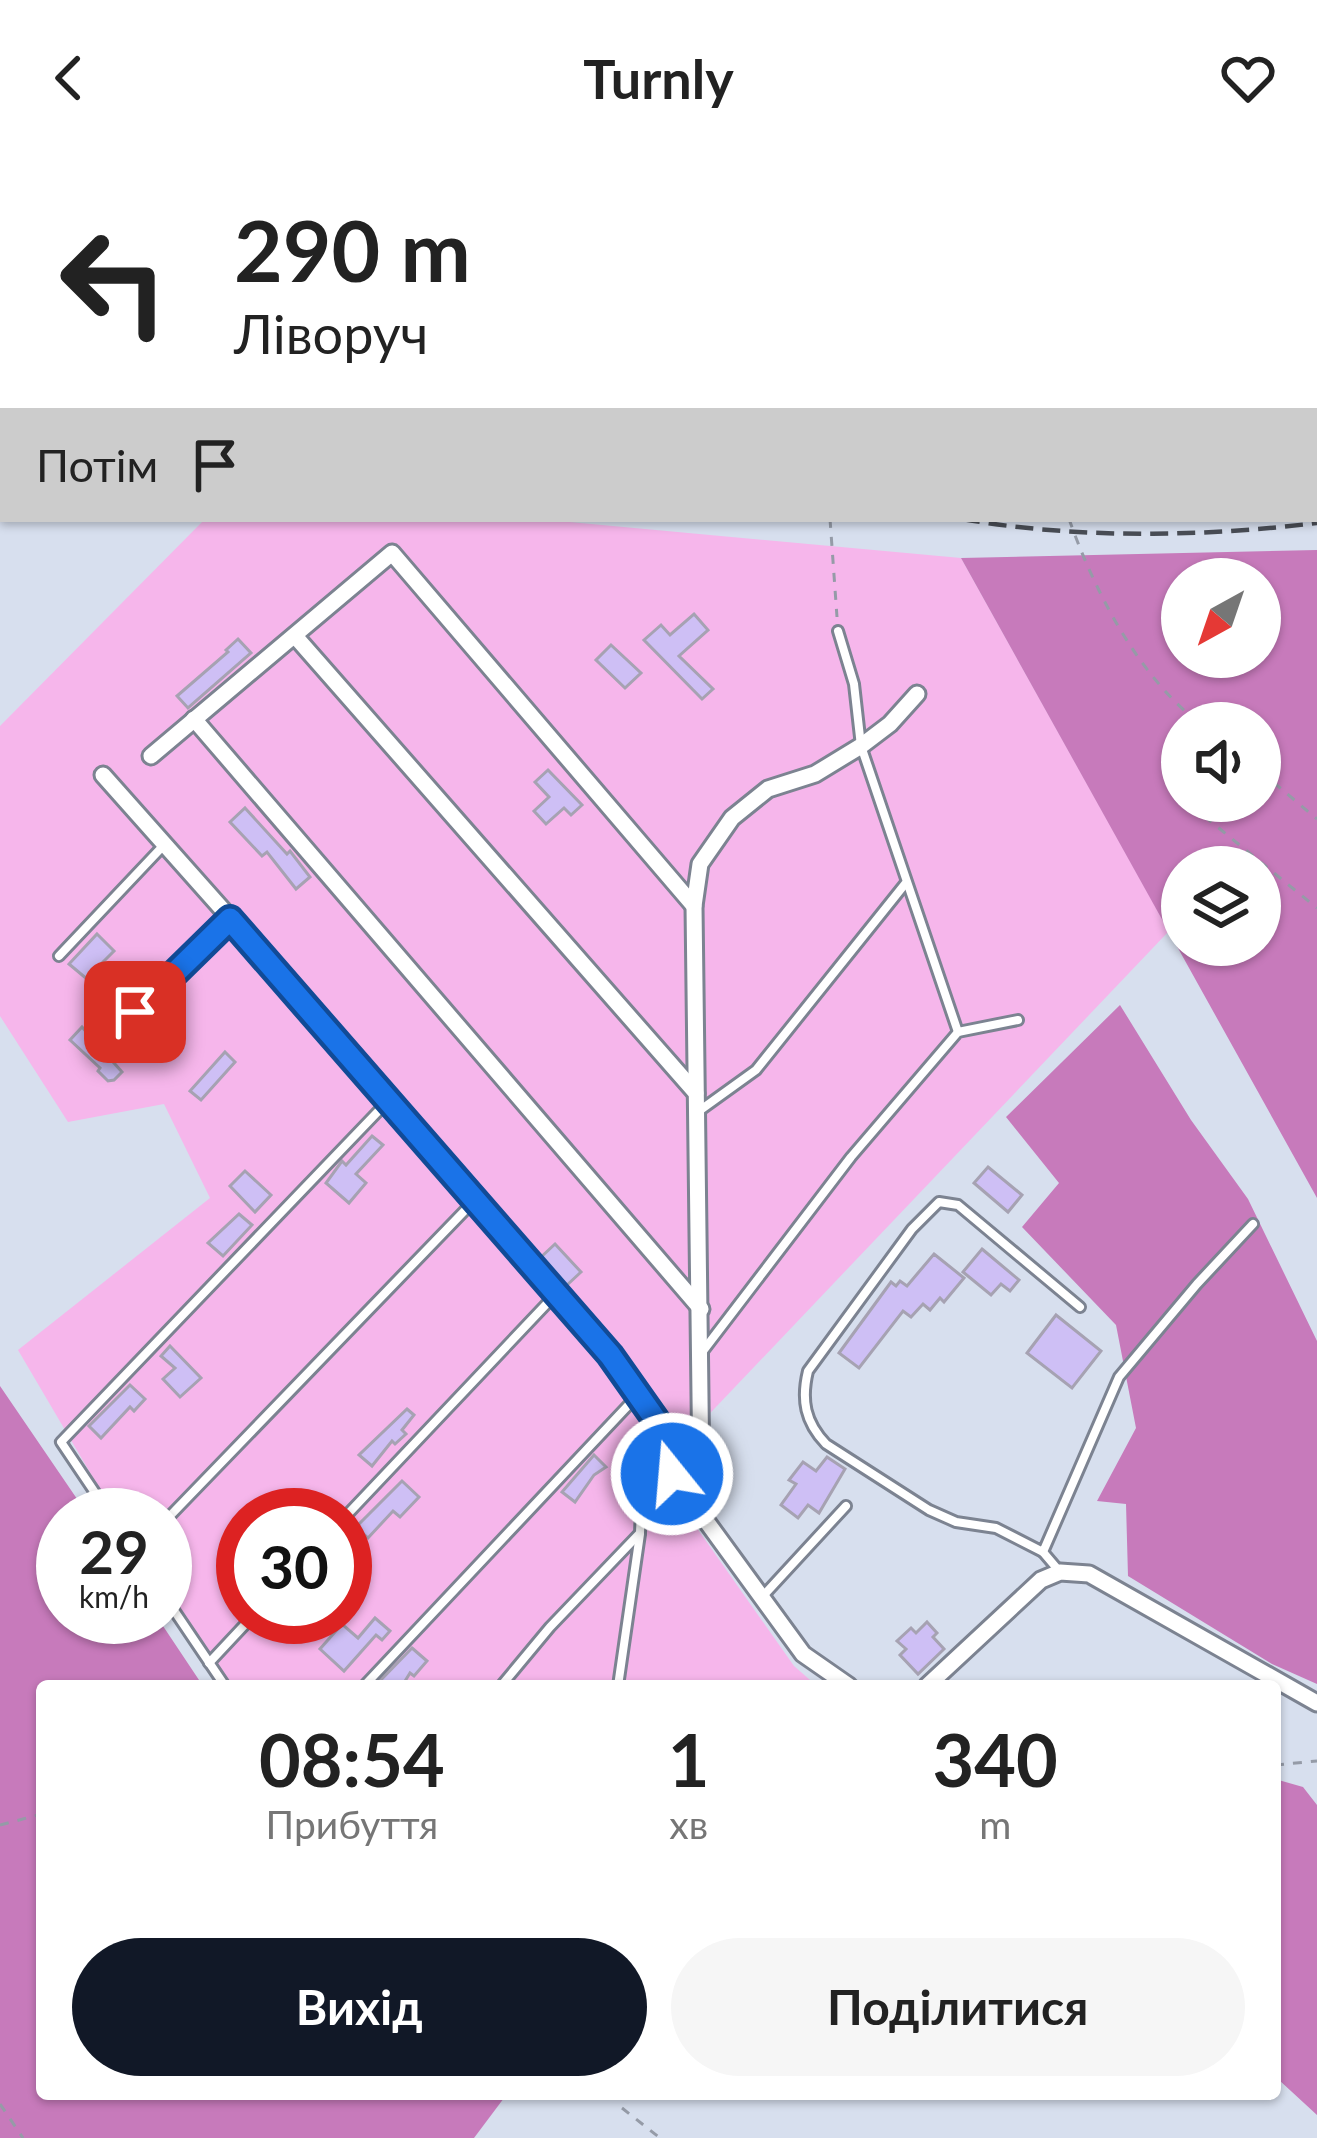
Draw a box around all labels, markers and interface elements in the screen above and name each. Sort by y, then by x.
icon: back [36,45,102,111]
icon: heart [1215,45,1281,111]
text: Turnly [583,46,734,111]
text: 290 m [234,199,471,300]
icon: left [36,204,192,360]
text: Ліворуч [234,301,428,366]
icon: arrive [182,432,248,498]
text: Потім [36,438,158,492]
north arrow [1161,558,1281,678]
map controls [1161,558,1281,966]
button: sound [1161,702,1281,822]
button: layers [1161,846,1281,966]
pin [84,961,186,1063]
icon: arrive [102,979,168,1045]
position arrow [609,1411,735,1537]
speed limit sign: 30 [216,1488,372,1644]
text: 29 [79,1515,149,1587]
text: km/h [79,1578,149,1614]
text: 08:54 [259,1716,445,1802]
text: 1 [668,1716,710,1802]
text: 340 [933,1716,1058,1802]
text: Прибуття [266,1801,438,1847]
text: хв [669,1801,708,1847]
text: m [979,1801,1011,1847]
button: Вихід [72,1938,647,2076]
button: Поділитися [671,1938,1245,2076]

